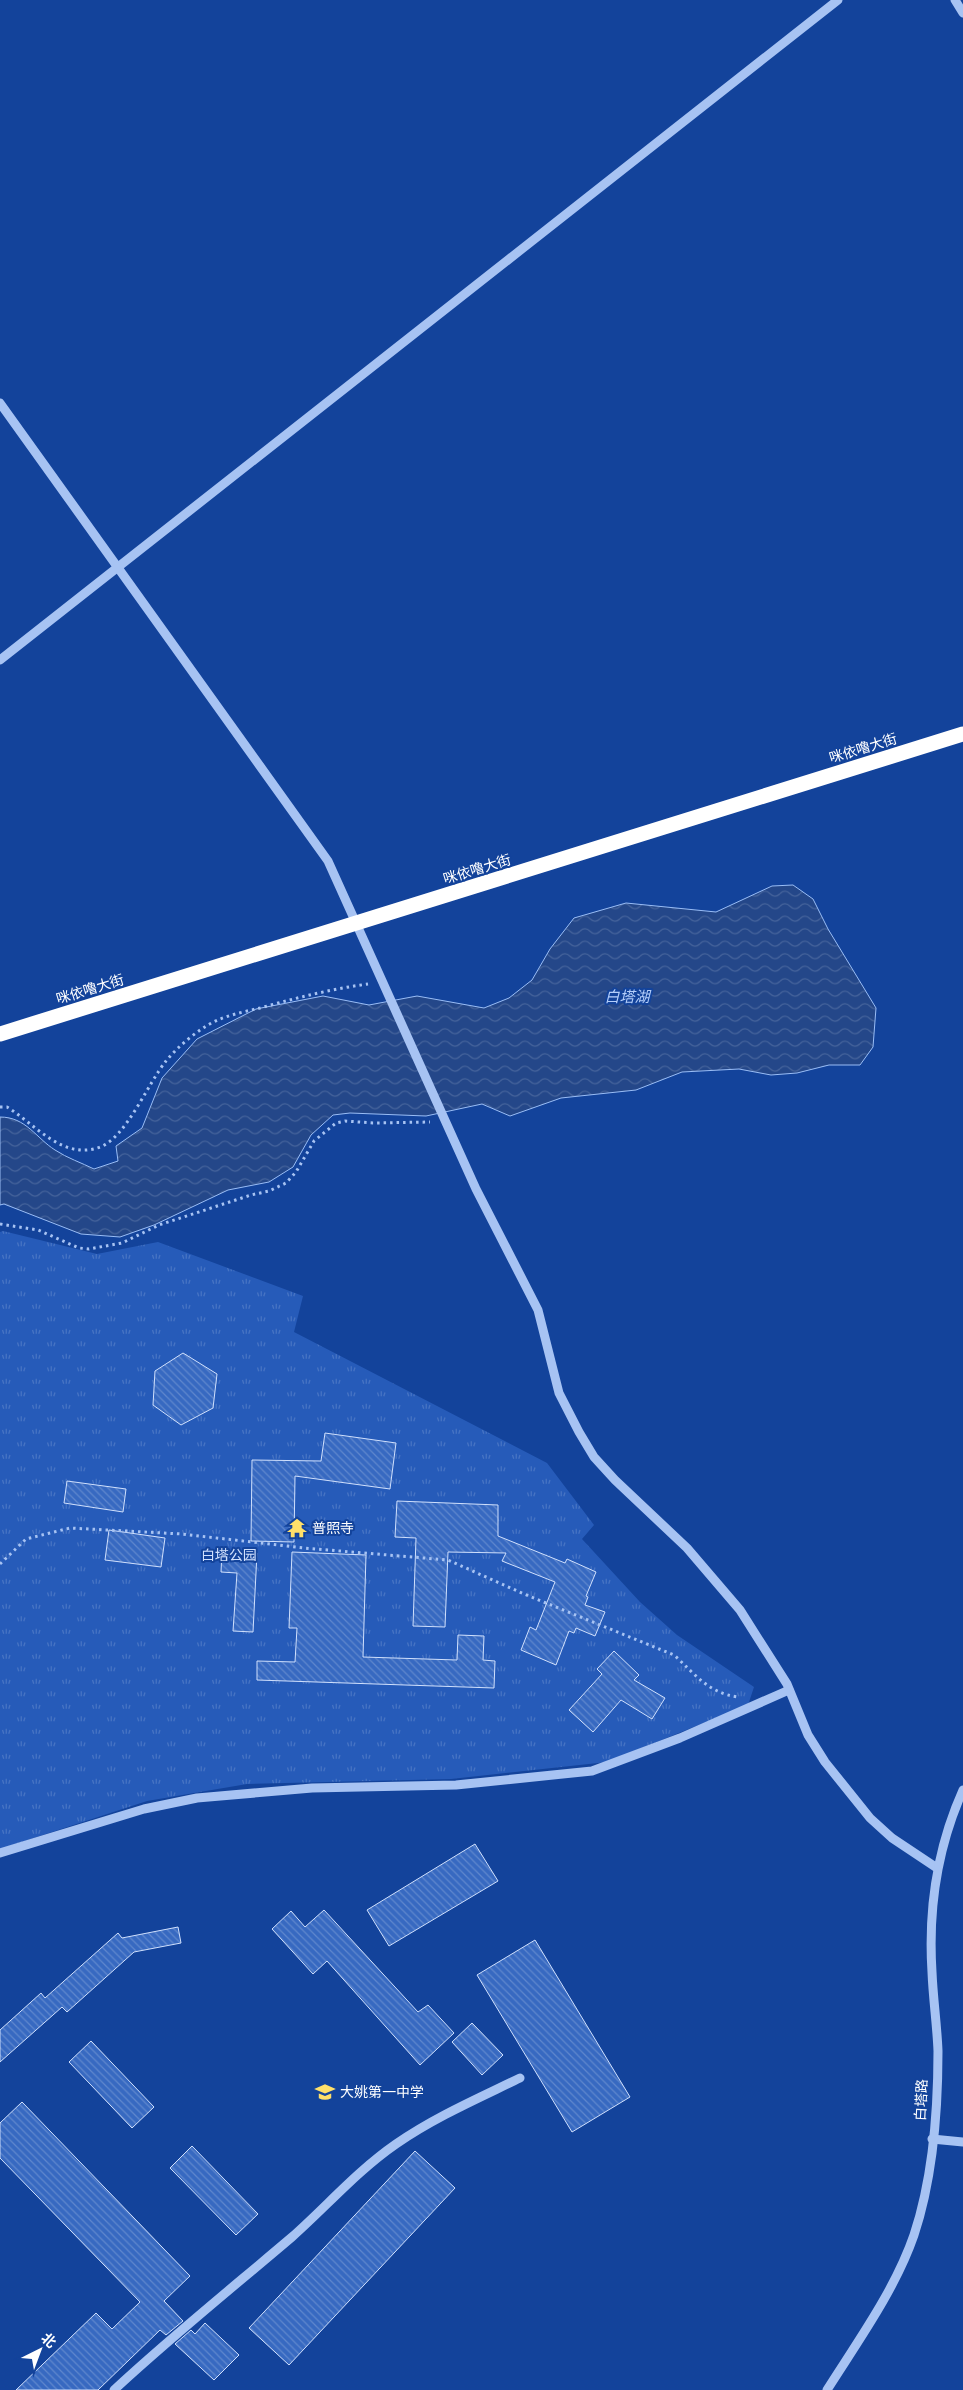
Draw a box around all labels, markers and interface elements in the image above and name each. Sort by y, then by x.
street label: 咪依噜大街 [827,730,899,766]
street label: 咪依噜大街 [441,851,513,887]
street label: 咪依噜大街 [54,971,126,1007]
water label: 白塔湖 [604,988,651,1006]
temple icon: 普照寺 [286,1517,308,1539]
place label: 普照寺 [312,1520,354,1536]
park label: 白塔公园 [201,1547,257,1563]
street label: 白塔路 [912,2079,930,2121]
school or university icon: 大姚第一中学 [314,2081,336,2103]
place label: 大姚第一中学 [340,2084,424,2100]
north arrow [15,2325,65,2375]
text: 北 [38,2330,59,2351]

